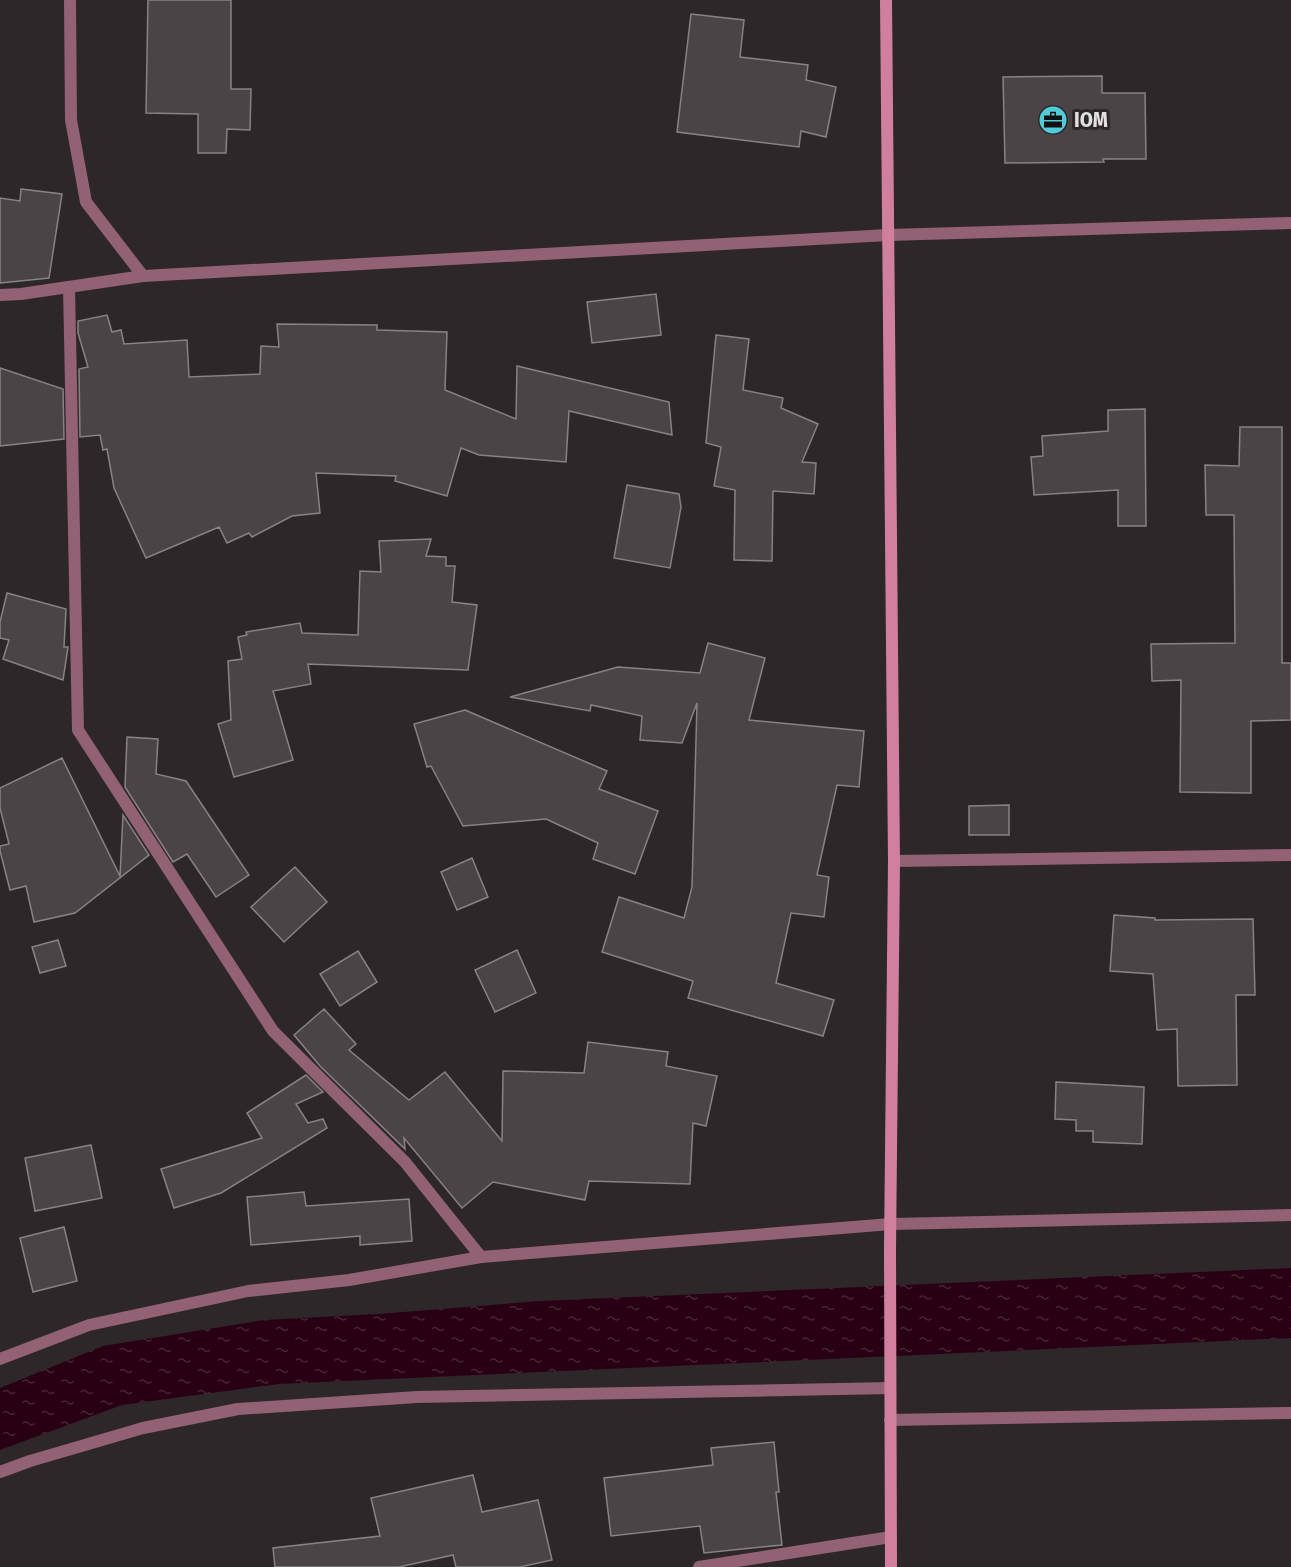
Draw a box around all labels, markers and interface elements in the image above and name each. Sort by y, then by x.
office icon: IOM [1037,104,1069,136]
place label: IOM [1074,107,1108,133]

